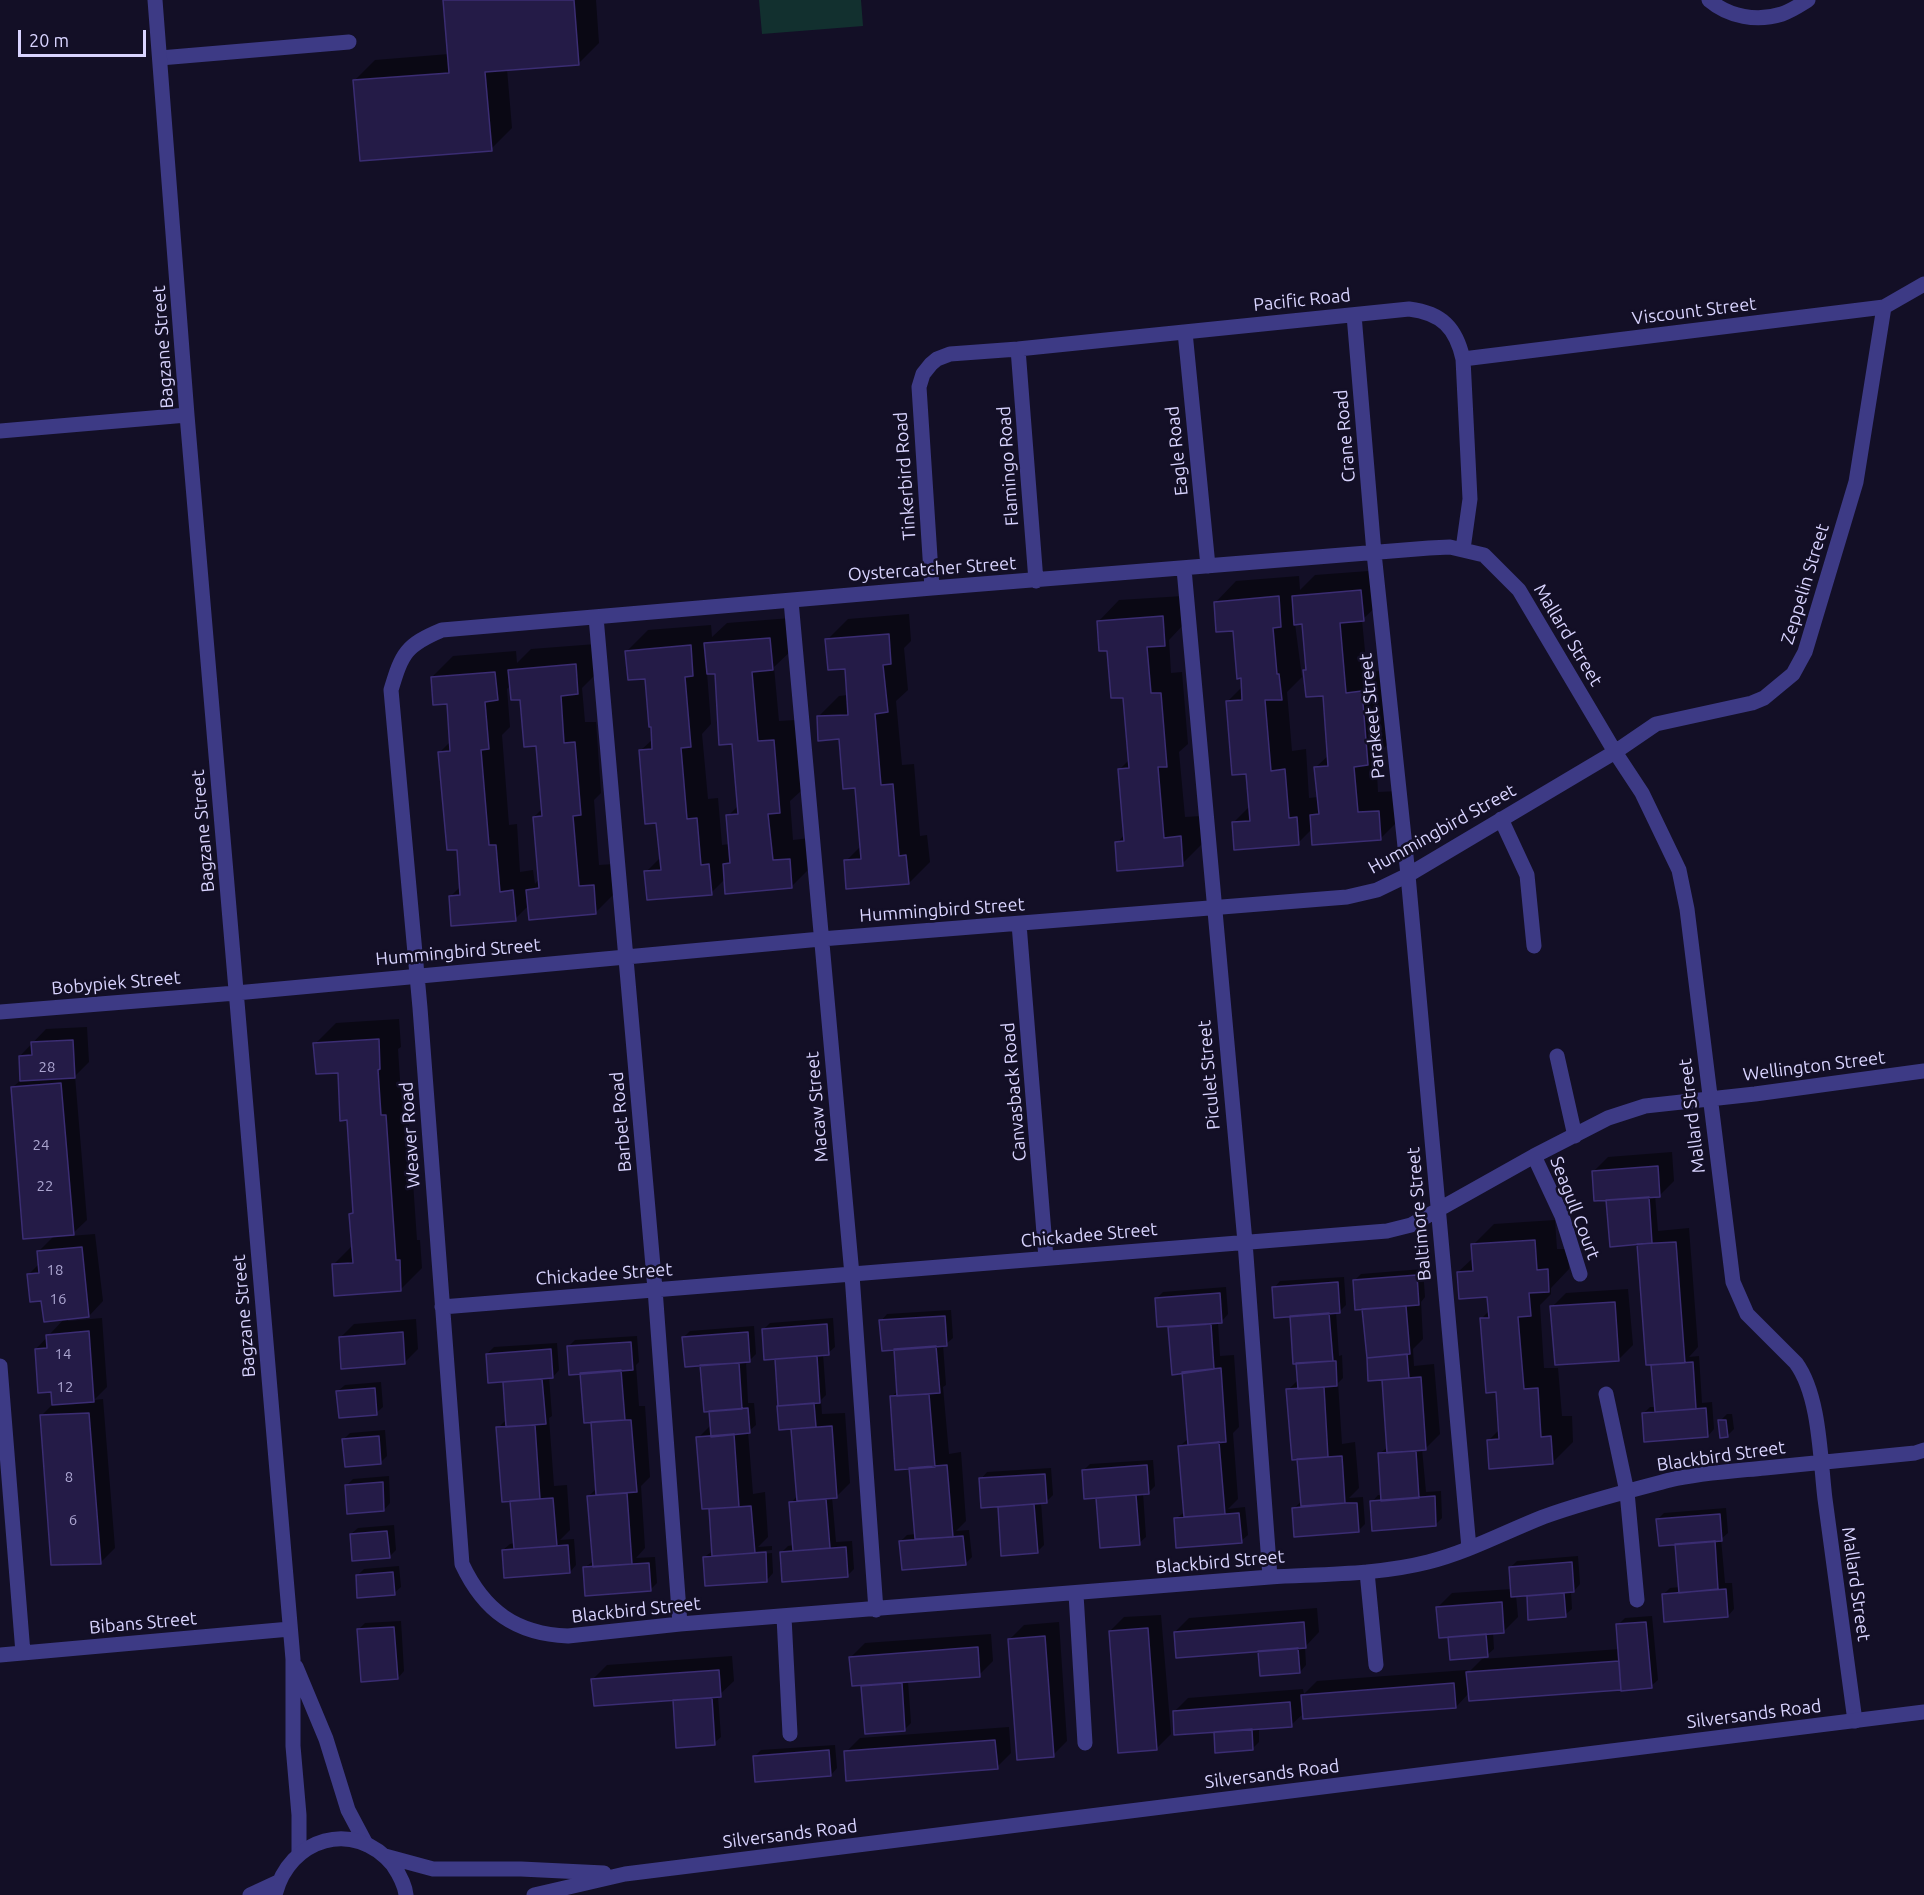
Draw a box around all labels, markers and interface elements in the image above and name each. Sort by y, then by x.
scale bar [21,18,148,56]
text: 20 m [29,30,69,50]
street label: Pacific Road [1252,284,1352,316]
street label: Bagzane Street [148,285,178,409]
street label: Viscount Street [1631,293,1757,329]
street label: Crane Road [1330,389,1360,483]
street label: Flamingo Road [993,405,1023,527]
street label: Eagle Road [1162,405,1192,497]
street label: Tinkerbird Road [890,411,920,541]
street label: Zeppelin Street [1776,521,1834,647]
street label: Oystercatcher Street [847,552,1017,586]
street label: Mallard Street [1529,580,1607,690]
street label: Parakeet Street [1355,652,1389,780]
street label: Bagzane Street [187,769,219,893]
street label: Hummingbird Street [1364,779,1520,879]
street label: Hummingbird Street [859,893,1025,927]
street label: Hummingbird Street [375,934,541,970]
street label: Bobypiek Street [51,967,181,999]
street label: Piculet Street [1193,1019,1225,1131]
street label: Canvasback Road [997,1022,1031,1162]
street label: Wellington Street [1742,1047,1886,1085]
street label: Macaw Street [801,1051,833,1163]
street label: Mallard Street [1674,1057,1710,1175]
house number: 28 [39,1058,55,1076]
street label: Barbet Road [606,1071,636,1173]
street label: Weaver Road [396,1081,424,1189]
house number: 24 [33,1136,49,1154]
street label: Baltimore Street [1402,1146,1436,1282]
street label: Seagull Court [1545,1153,1605,1263]
house number: 22 [37,1177,53,1195]
street label: Chickadee Street [1020,1218,1158,1252]
street label: Bagzane Street [228,1254,260,1378]
street label: Chickadee Street [535,1258,673,1290]
house number: 18 [47,1261,63,1279]
house number: 16 [50,1290,66,1308]
house number: 14 [55,1345,71,1363]
house number: 12 [57,1378,73,1396]
street label: Blackbird Street [1655,1436,1787,1476]
house number: 8 [65,1468,73,1486]
house number: 6 [69,1511,77,1529]
street label: Mallard Street [1837,1525,1875,1643]
street label: Blackbird Street [1155,1546,1285,1578]
street label: Blackbird Street [570,1592,702,1628]
street label: Bibans Street [88,1608,198,1638]
street label: Silversands Road [1686,1695,1822,1733]
street label: Silversands Road [1204,1755,1340,1793]
street label: Silversands Road [722,1815,858,1853]

